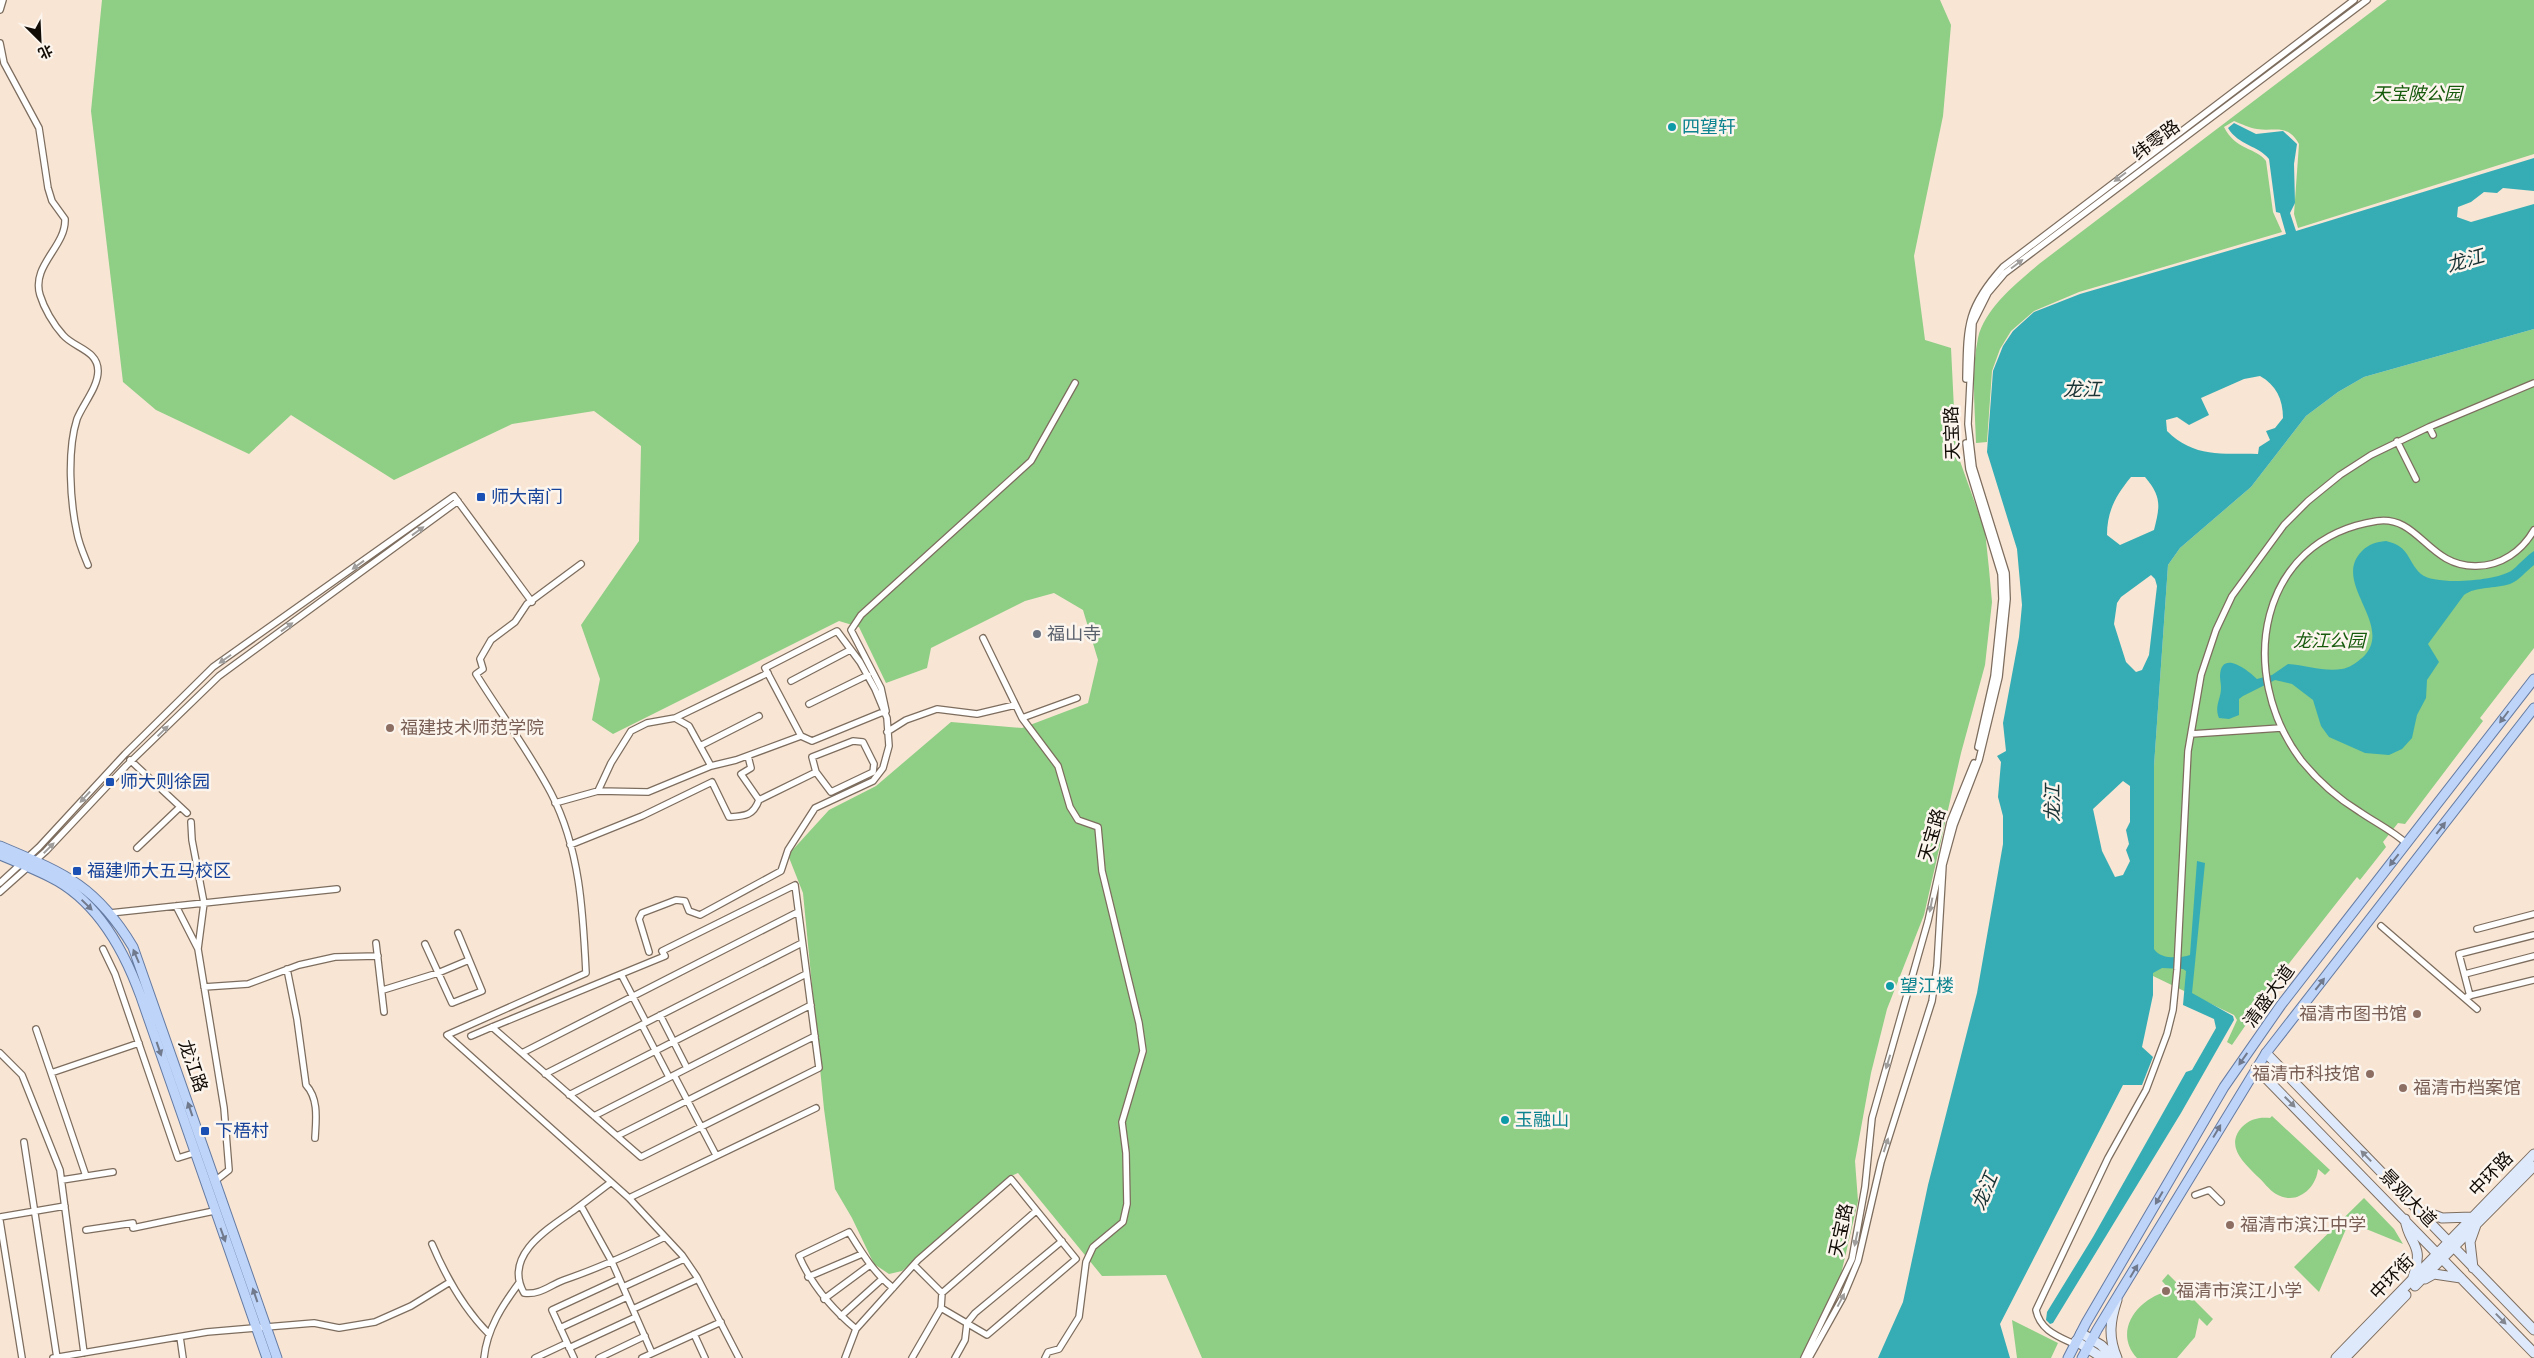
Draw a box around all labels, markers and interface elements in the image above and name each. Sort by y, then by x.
north arrow [15,15,65,65]
text: 北 [35,41,55,62]
park label: 天宝陂公园 [2372,83,2465,105]
street label: 纬零路 [2128,115,2184,165]
place label: 四望轩 [1682,116,1736,138]
marker: 四望轩 [1666,121,1678,133]
one-way arrow [2114,172,2127,183]
water label: 龙江 [2444,244,2488,277]
one-way arrow [2010,259,2024,269]
water label: 龙江 [2063,378,2103,401]
street label: 天宝路 [1940,406,1964,460]
place label: 师大南门 [491,486,563,508]
marker: 师大南门 [475,491,487,503]
one-way arrow [411,526,425,536]
one-way arrow [351,560,365,570]
one-way arrow [280,622,294,632]
place label: 福山寺 [1047,623,1101,645]
marker: 福山寺 [1031,628,1043,640]
park label: 龙江公园 [2293,630,2368,652]
one-way arrow [219,654,232,664]
one-way arrow [2499,710,2509,724]
place label: 福建技术师范学院 [400,717,544,739]
marker: 福建技术师范学院 [384,722,396,734]
one-way arrow [156,726,168,738]
place label: 师大则徐园 [120,771,210,793]
marker: 师大则徐园 [104,776,116,788]
water label: 龙江 [2041,782,2064,822]
one-way arrow [79,791,91,803]
street label: 天宝路 [1914,806,1950,864]
one-way arrow [2435,822,2446,835]
one-way arrow [43,842,55,854]
one-way arrow [2389,853,2400,866]
place label: 福建师大五马校区 [87,860,231,882]
marker: 福建师大五马校区 [71,865,83,877]
one-way arrow [1926,898,1934,914]
one-way arrow [81,899,93,911]
one-way arrow [132,949,140,963]
street label: 清盛大道 [2239,960,2299,1032]
place label: 望江楼 [1900,975,1954,997]
one-way arrow [2314,978,2325,991]
marker: 望江楼 [1884,980,1896,992]
place label: 福清市图书馆 [2299,1003,2407,1025]
marker: 福清市图书馆 [2411,1008,2423,1020]
street label: 龙江路 [174,1037,212,1095]
one-way arrow [156,1041,163,1056]
one-way arrow [2238,1052,2248,1066]
one-way arrow [1883,1054,1891,1069]
place label: 福清市科技馆 [2252,1063,2360,1085]
marker: 福清市科技馆 [2364,1068,2376,1080]
place label: 福清市档案馆 [2413,1077,2521,1099]
marker: 福清市档案馆 [2397,1082,2409,1094]
one-way arrow [2284,1096,2296,1108]
one-way arrow [186,1101,194,1116]
place label: 玉融山 [1515,1109,1569,1131]
marker: 玉融山 [1499,1114,1511,1126]
place label: 下梧村 [215,1120,269,1142]
marker: 下梧村 [199,1125,211,1137]
one-way arrow [2213,1125,2222,1138]
one-way arrow [1883,1137,1890,1152]
street label: 中环路 [2464,1147,2518,1201]
one-way arrow [2360,1150,2372,1162]
street label: 景观大道 [2375,1164,2441,1232]
water label: 龙江 [1966,1167,2003,1213]
one-way arrow [2155,1190,2163,1205]
street label: 天宝路 [1825,1201,1857,1259]
place label: 福清市滨江中学 [2240,1214,2366,1236]
marker: 福清市滨江中学 [2224,1219,2236,1231]
one-way arrow [220,1228,227,1243]
one-way arrow [1852,1231,1860,1246]
street label: 中环街 [2365,1250,2419,1304]
one-way arrow [2129,1264,2138,1277]
place label: 福清市滨江小学 [2176,1280,2302,1302]
marker: 福清市滨江小学 [2160,1285,2172,1297]
one-way arrow [251,1288,258,1303]
one-way arrow [1837,1293,1845,1307]
one-way arrow [2495,1313,2507,1325]

